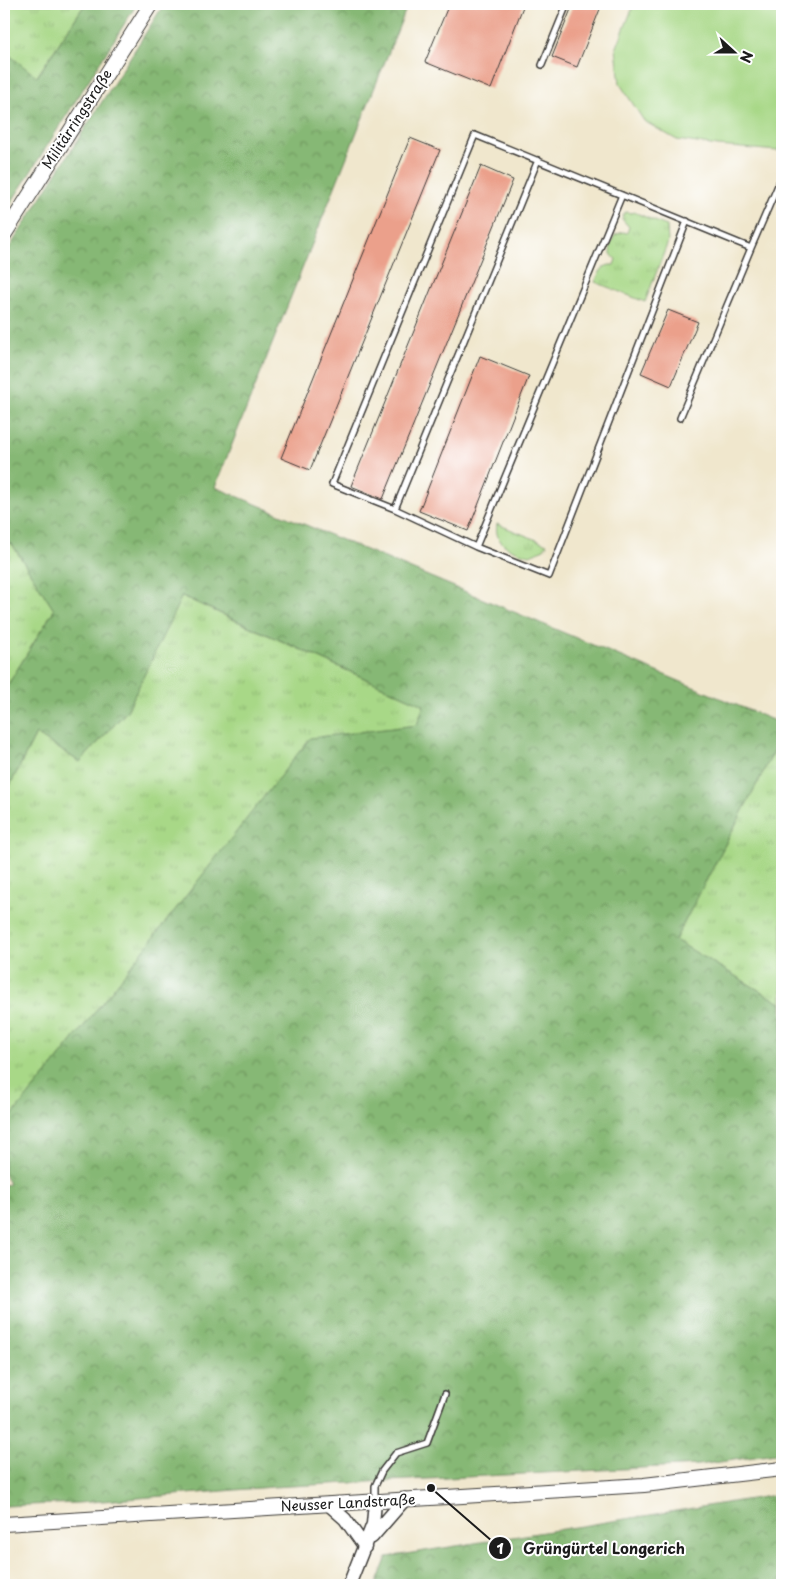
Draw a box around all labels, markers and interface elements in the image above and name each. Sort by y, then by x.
north arrow [708,28,758,78]
text: N [735,48,758,66]
street label: Militärringstraße [36,65,117,173]
street label: Neusser Landstraße [280,1488,416,1517]
callout: Grüngürtel Longerich [488,1533,695,1563]
text: 1 [496,1536,504,1559]
text: Grüngürtel Longerich [523,1536,685,1559]

